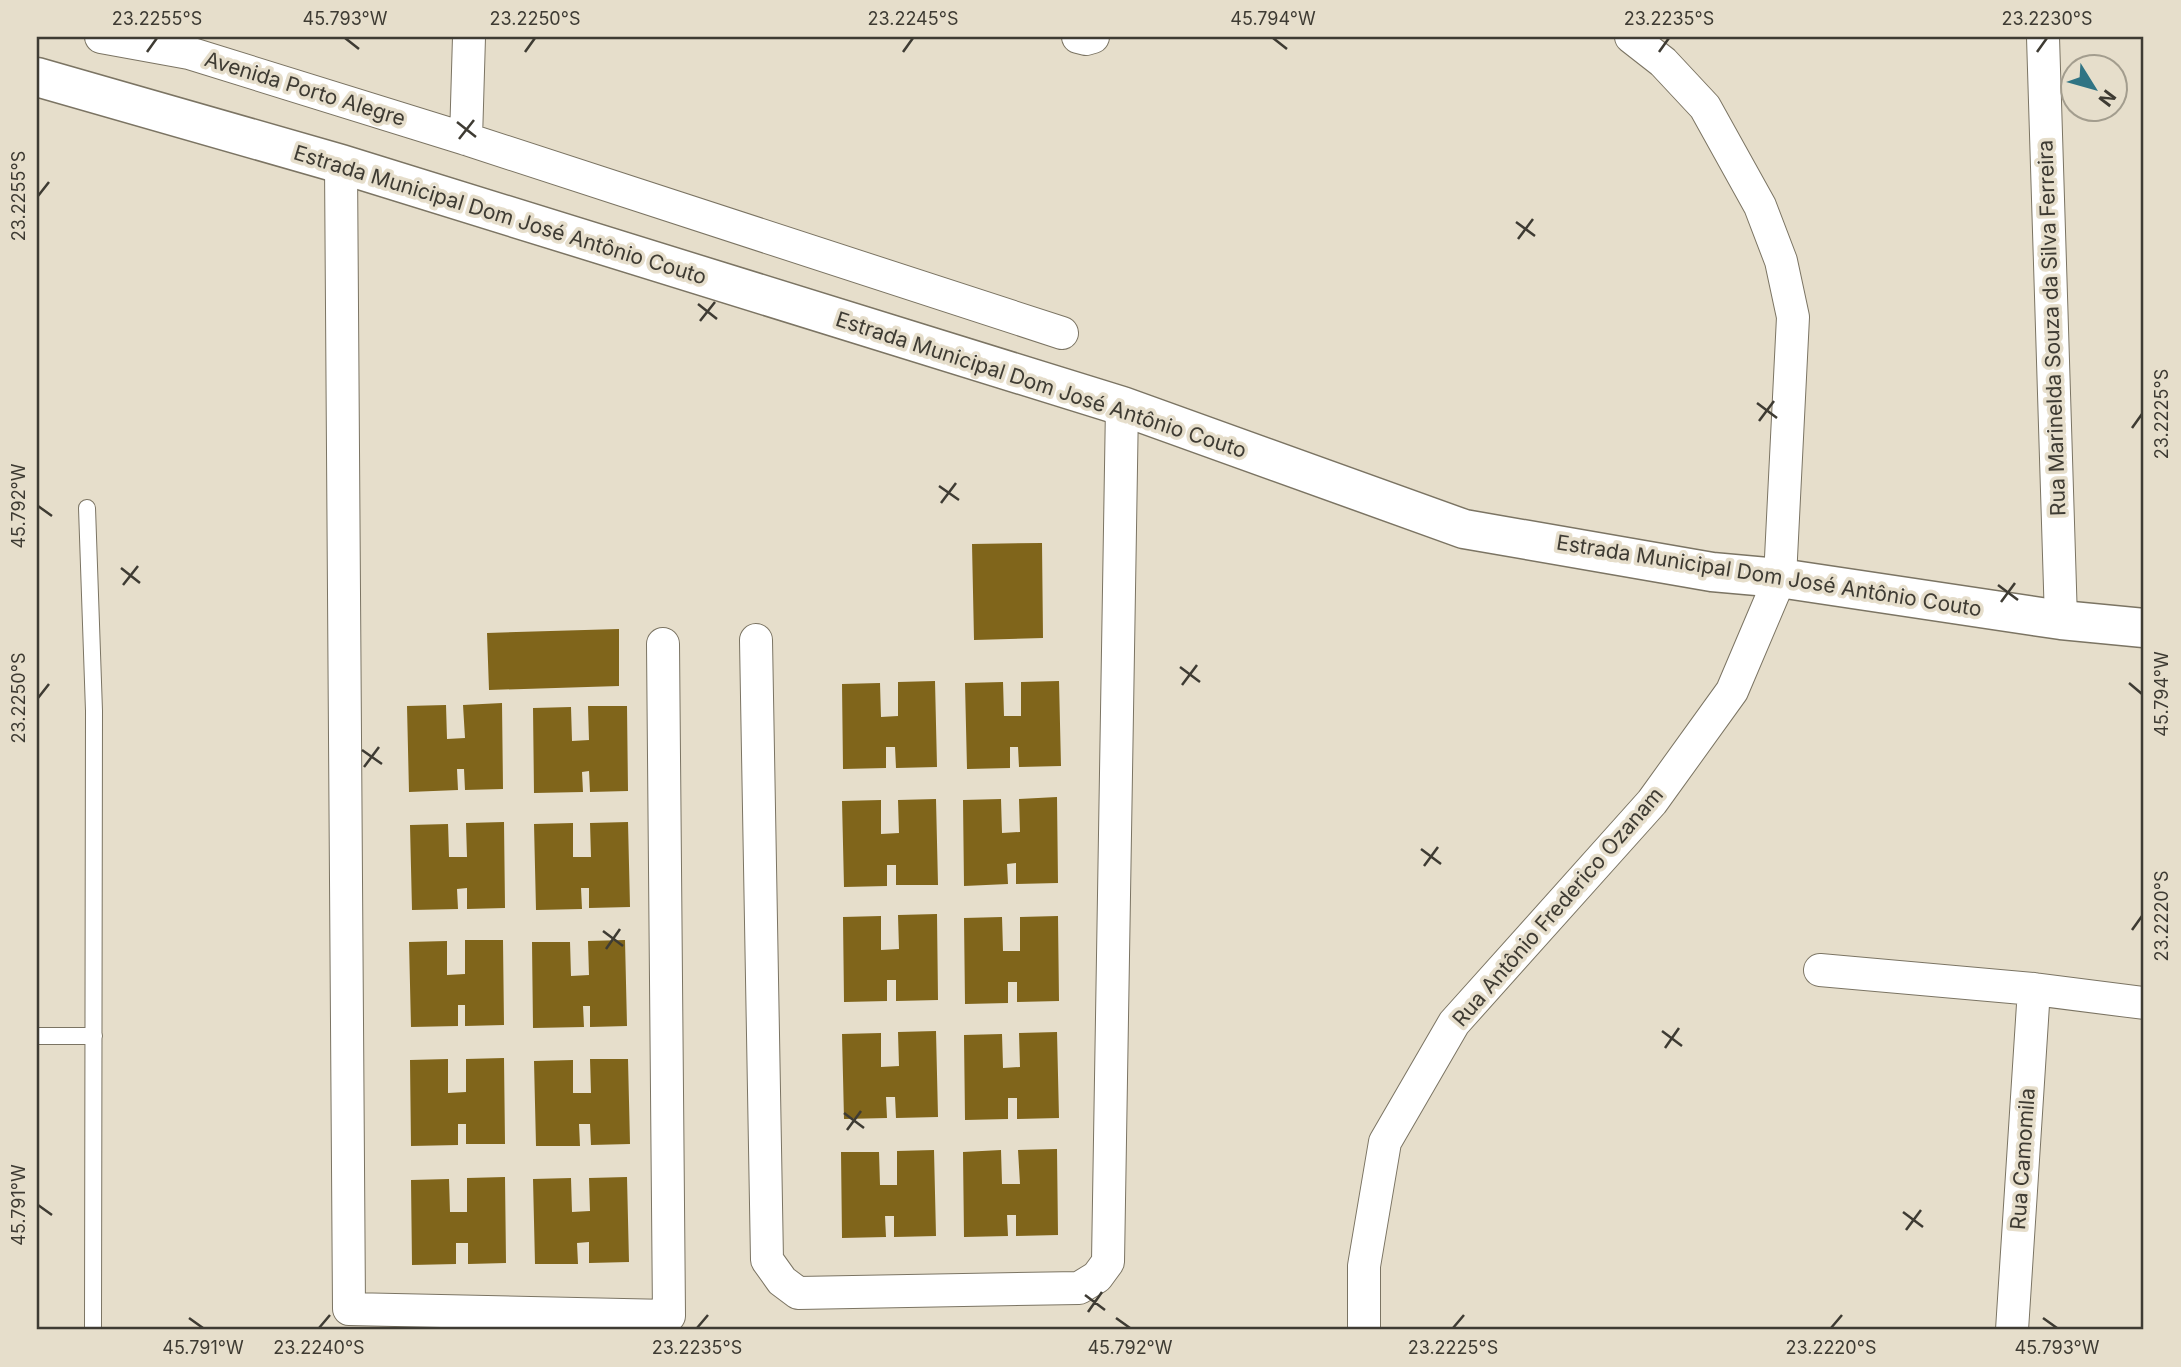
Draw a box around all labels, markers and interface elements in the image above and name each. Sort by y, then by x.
text: 23.2255°S [112,8,202,29]
text: 45.793°W [303,8,388,29]
text: 23.2250°S [490,8,580,29]
text: 23.2245°S [868,8,958,29]
text: 45.794°W [1230,8,1316,29]
text: 23.2235°S [1624,8,1714,29]
text: 23.2230°S [2001,8,2093,29]
street label: Avenida Porto Alegre [202,46,409,131]
north arrow [2058,52,2128,122]
text: N [2094,85,2121,111]
street label: Estrada Municipal Dom José Antônio Couto [291,140,710,289]
street label: Rua Marinelda Souza da Silva Ferreira [2032,140,2071,516]
text: 23.2255°S [8,151,29,241]
street label: Estrada Municipal Dom José Antônio Couto [833,306,1250,463]
text: 23.2225°S [2151,369,2172,459]
text: 45.792°W [8,463,29,549]
street label: Estrada Municipal Dom José Antônio Couto [1555,530,1984,622]
text: 45.794°W [2151,651,2172,737]
text: 23.2250°S [8,653,29,743]
street label: Rua Antônio Frederico Ozanam [1447,782,1668,1031]
text: 23.2220°S [2151,871,2172,961]
street label: Rua Camomila [2005,1087,2040,1231]
text: 45.791°W [8,1164,29,1246]
text: 45.791°W [162,1337,244,1358]
text: 23.2240°S [273,1337,365,1358]
text: 23.2235°S [652,1337,742,1358]
text: 45.792°W [1087,1337,1173,1358]
text: 23.2225°S [1408,1337,1498,1358]
text: 23.2220°S [1786,1337,1876,1358]
text: 45.793°W [2015,1337,2100,1358]

